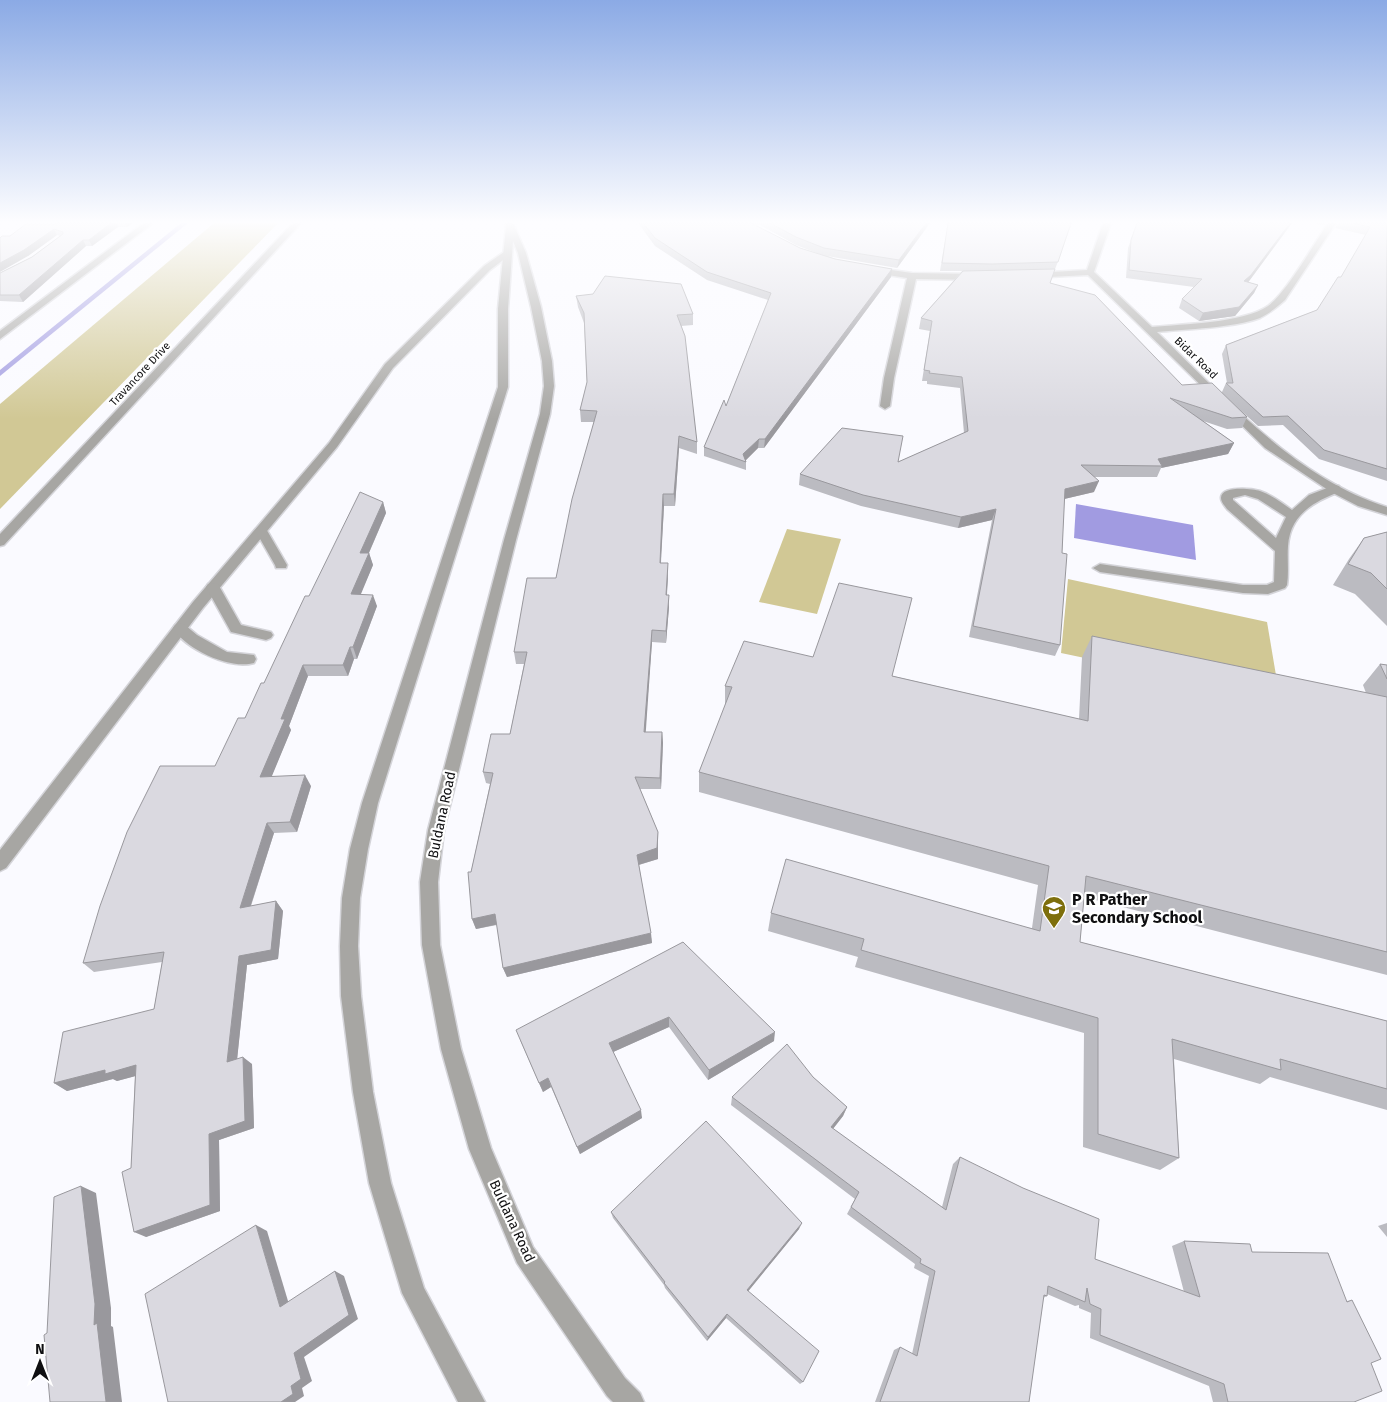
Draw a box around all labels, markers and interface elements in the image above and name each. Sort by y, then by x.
street label: Bidar Road [1172,334,1220,382]
street label: Travancore Drive [107,339,173,409]
street label: Buldana Road [424,770,460,860]
place label: P R Pather Secondary School [1072,890,1203,927]
school or university icon: P R Pather Secondary School [1041,895,1067,929]
street label: Buldana Road [486,1177,538,1265]
north arrow [15,1337,65,1387]
text: N [35,1341,45,1358]

